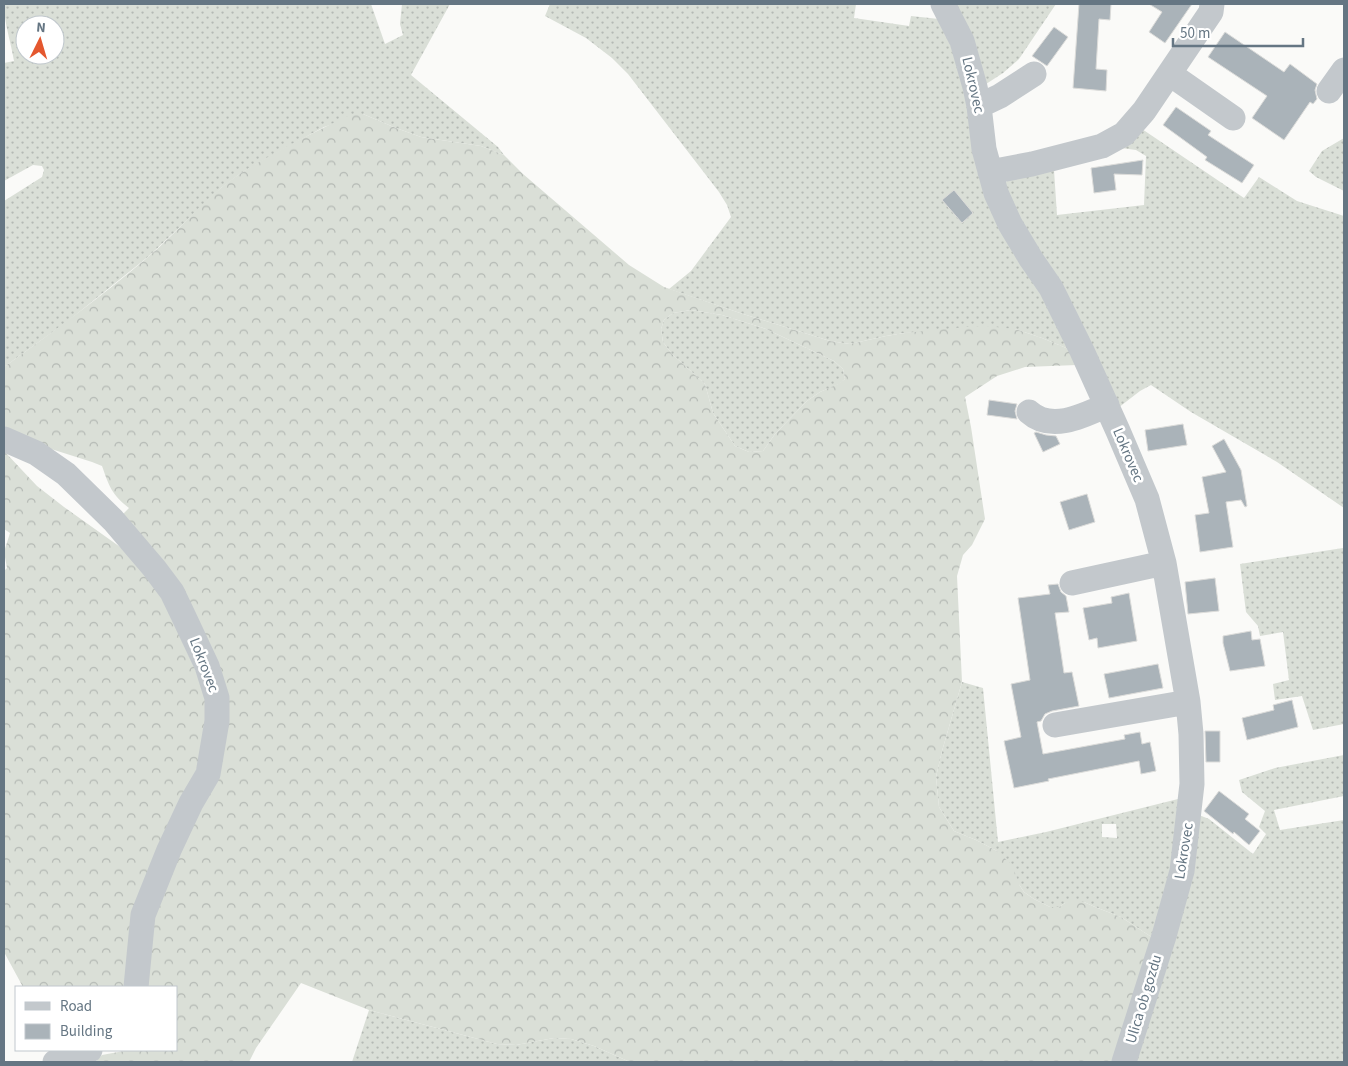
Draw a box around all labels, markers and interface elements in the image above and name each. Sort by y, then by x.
north arrow [15,15,65,65]
scale bar [1173,15,1303,47]
text: N [36,18,47,38]
text: 50 m [1180,23,1210,44]
street label: Lokrovec [956,55,990,115]
street label: Lokrovec [1107,425,1149,485]
street label: Lokrovec [184,635,224,696]
street label: Lokrovec [1169,821,1199,881]
street label: Ulica ob gozdu [1121,952,1167,1046]
legend [15,986,178,1051]
text: Road [60,996,92,1017]
text: Building [60,1021,113,1042]

